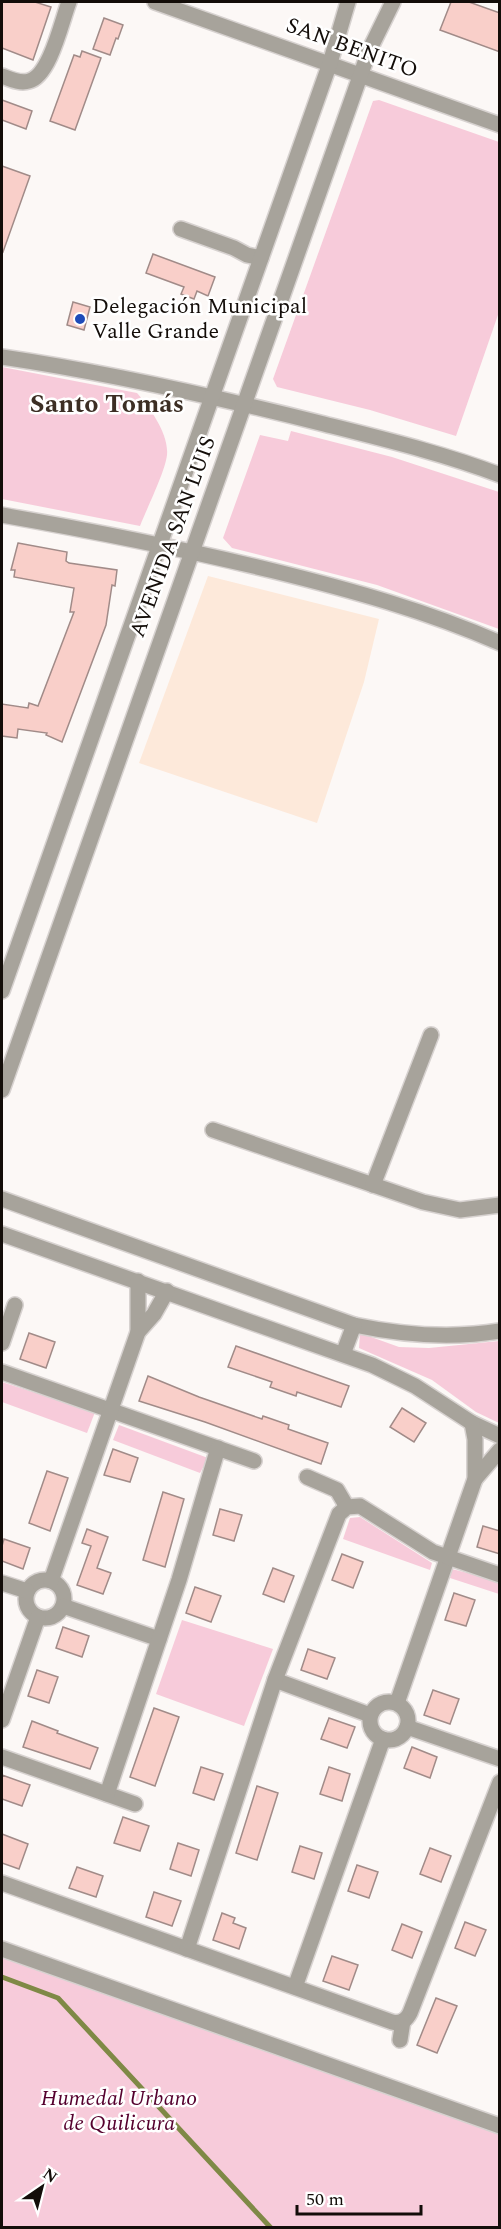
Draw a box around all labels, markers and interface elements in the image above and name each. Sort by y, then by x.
street label: SAN BENITO [281,9,423,87]
place label: Delegación Municipal Valle Grande [92,290,307,348]
marker: Delegación Municipal Valle Grande [73,312,87,326]
district label: Santo Tomás [30,384,184,424]
street label: AVENIDA SAN LUIS [121,432,225,642]
park label: Humedal Urbano de Quilicura [41,2082,197,2140]
north arrow [12,2157,72,2217]
text: N [38,2162,62,2189]
scale bar [297,2178,422,2216]
text: 50 m [306,2186,344,2213]

